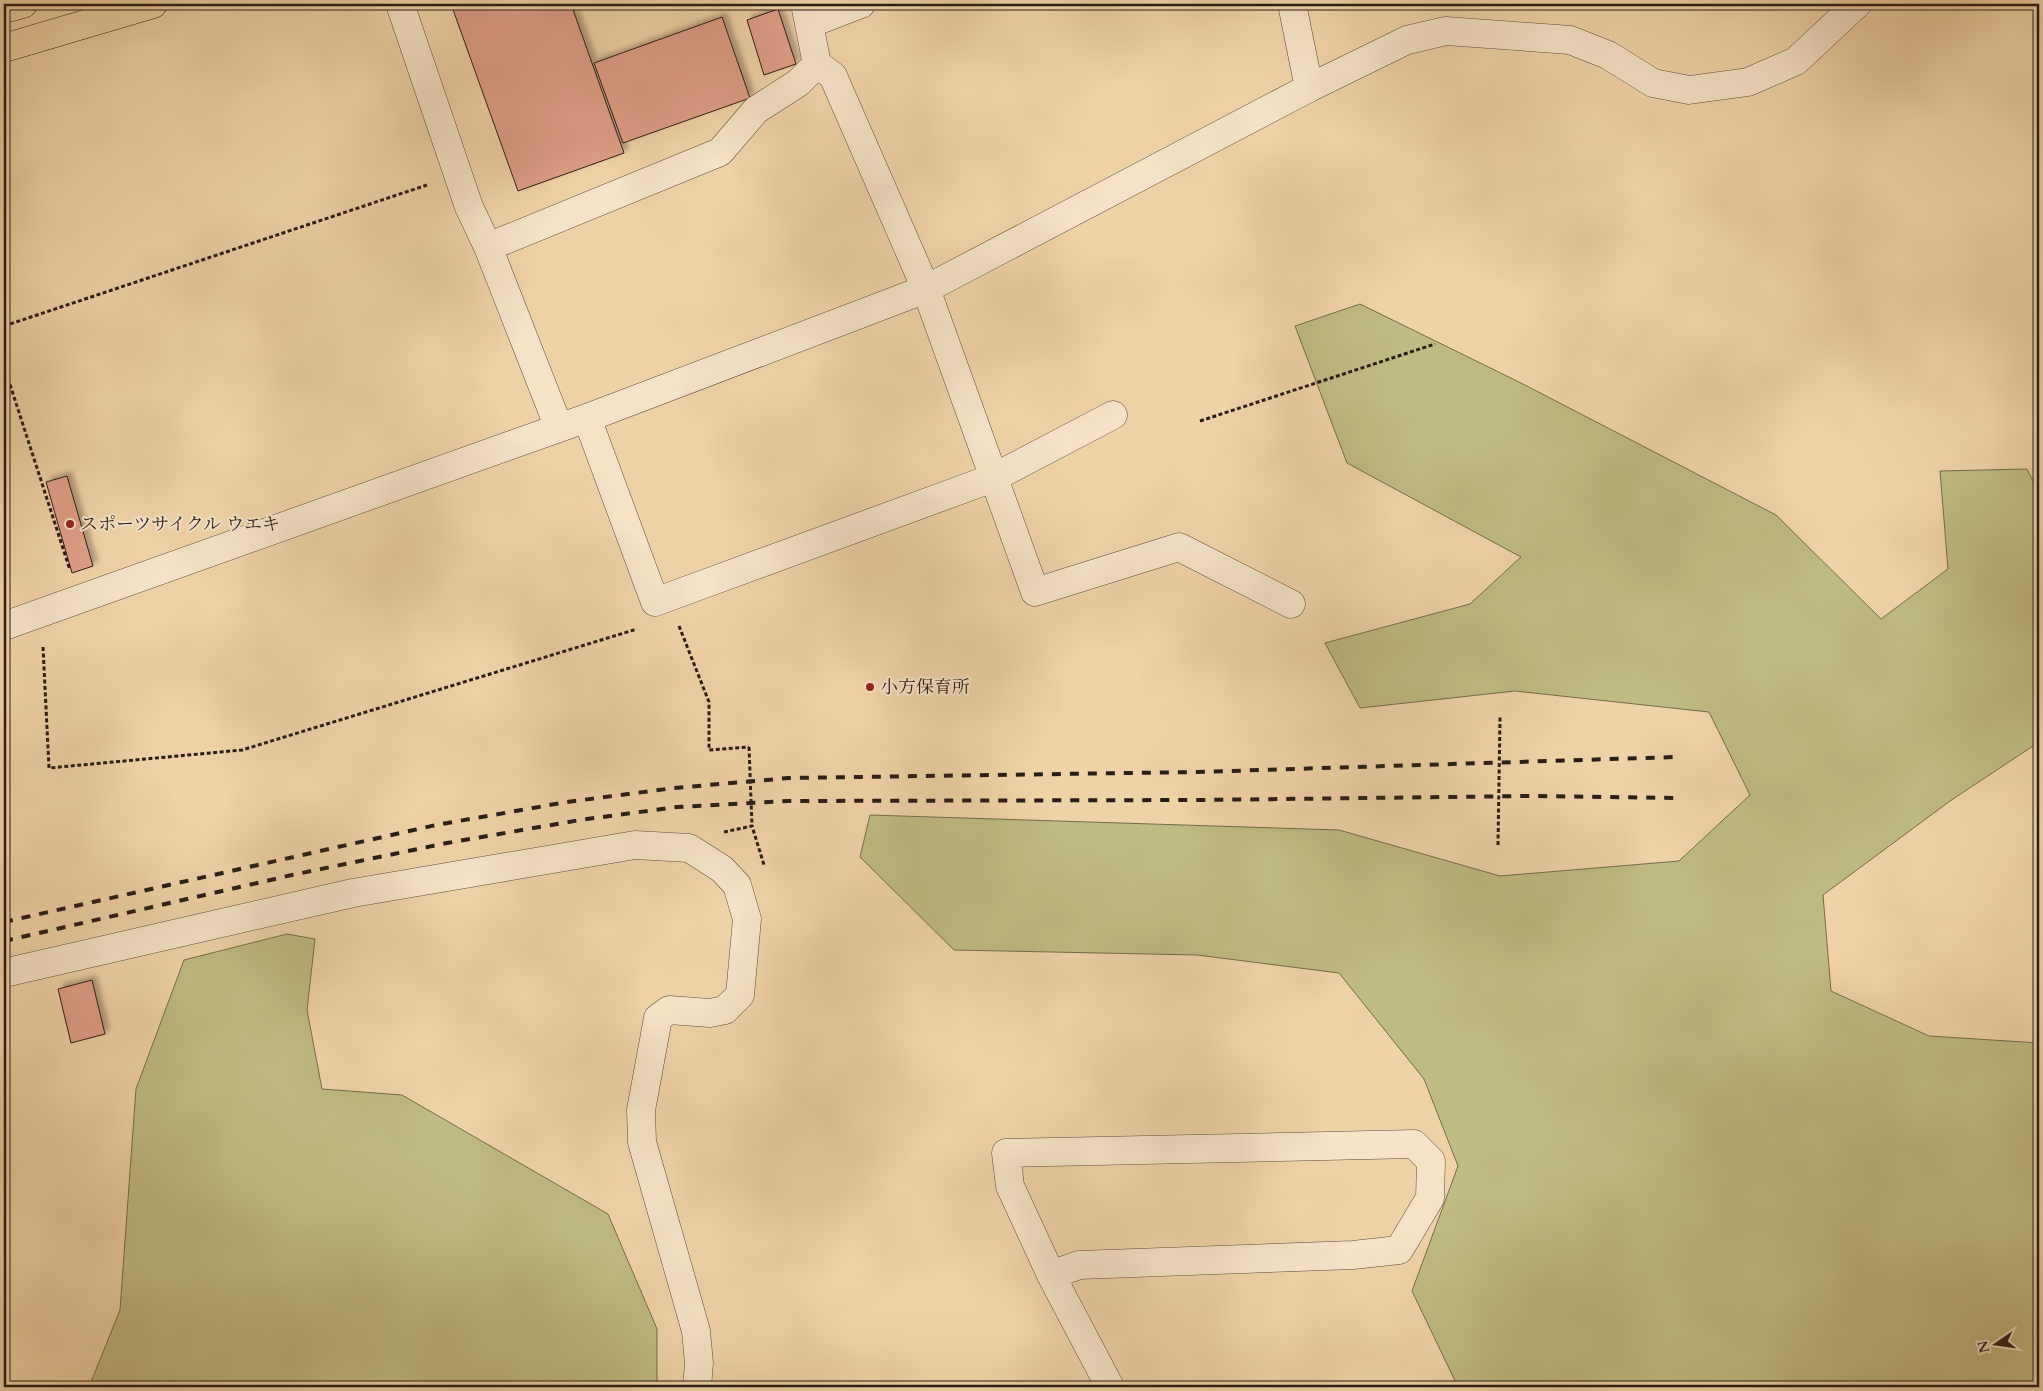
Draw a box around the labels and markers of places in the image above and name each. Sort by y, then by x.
place label: スポーツサイクル ウエキ [80,512,280,537]
marker: スポーツサイクル ウエキ [64,518,76,530]
place label: 小方保育所 [880,675,970,700]
marker: 小方保育所 [864,681,876,693]

